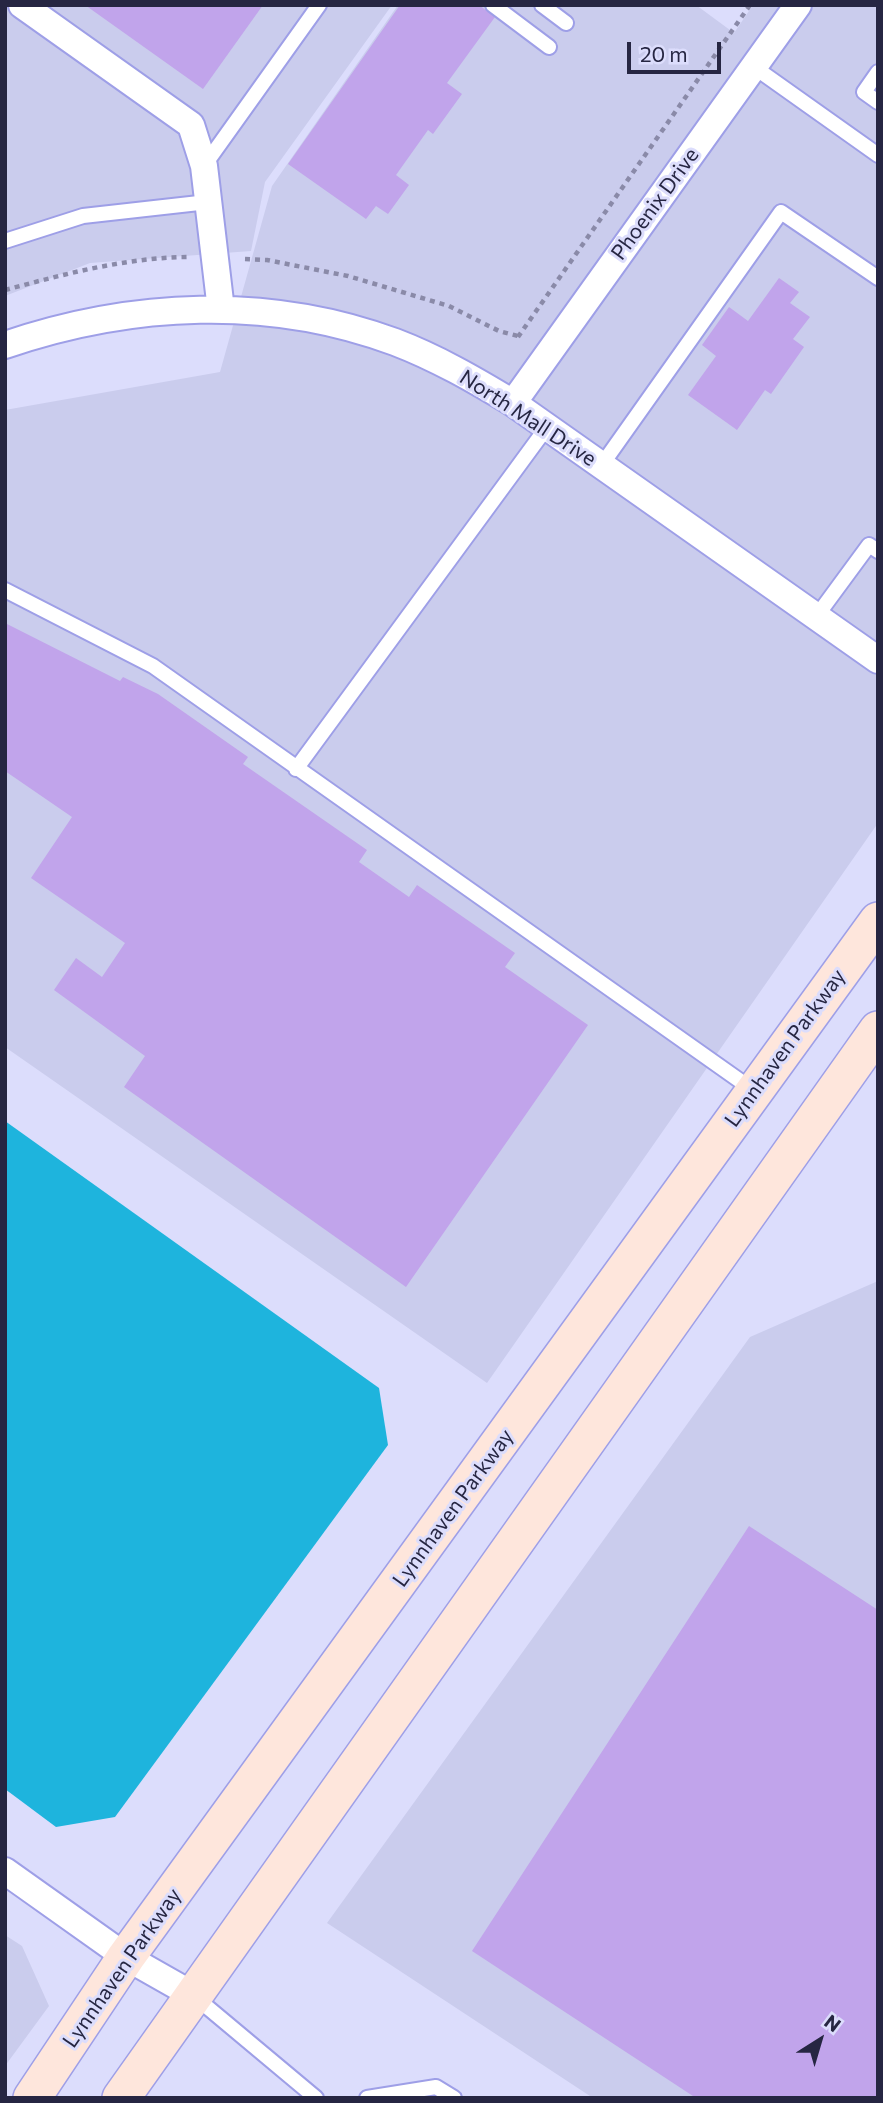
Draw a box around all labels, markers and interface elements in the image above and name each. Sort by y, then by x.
scale bar [631,28,726,72]
text: 20 m [640,41,688,66]
street label: Phoenix Drive [606,143,704,265]
street label: North Mall Drive [455,364,601,472]
street label: Lynnhaven Parkway [719,964,851,1132]
street label: Lynnhaven Parkway [387,1424,519,1592]
street label: Lynnhaven Parkway [58,1883,186,2053]
north arrow [785,2005,855,2075]
text: N [820,2009,846,2036]

